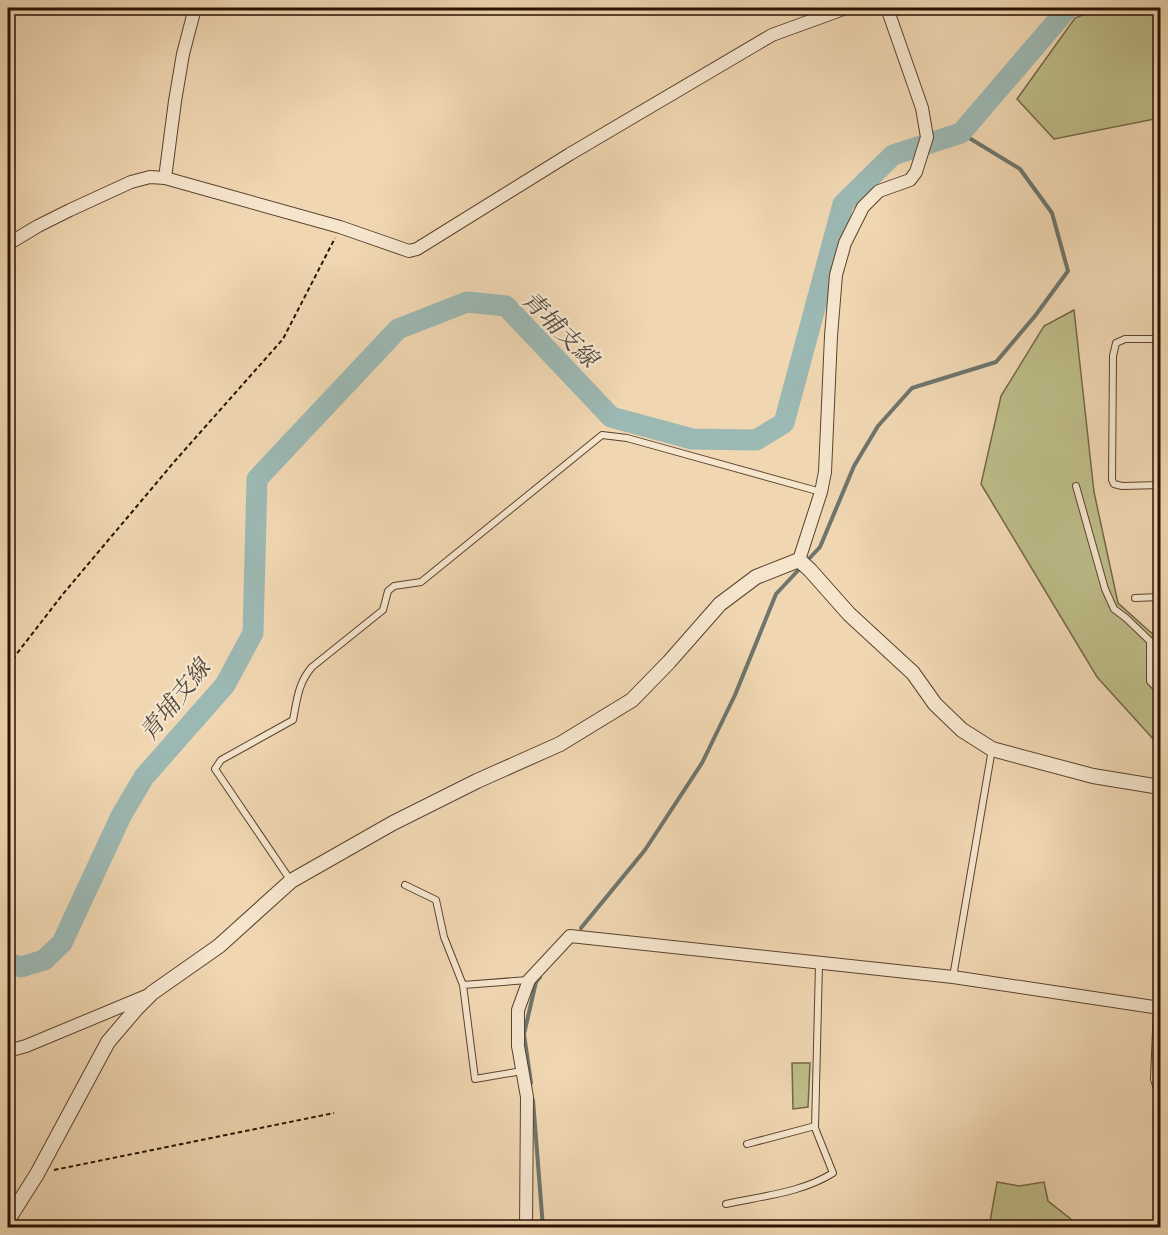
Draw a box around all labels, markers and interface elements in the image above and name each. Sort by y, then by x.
water label: 青埔支線 [515,284,607,376]
water label: 青埔支線 [133,651,219,747]

